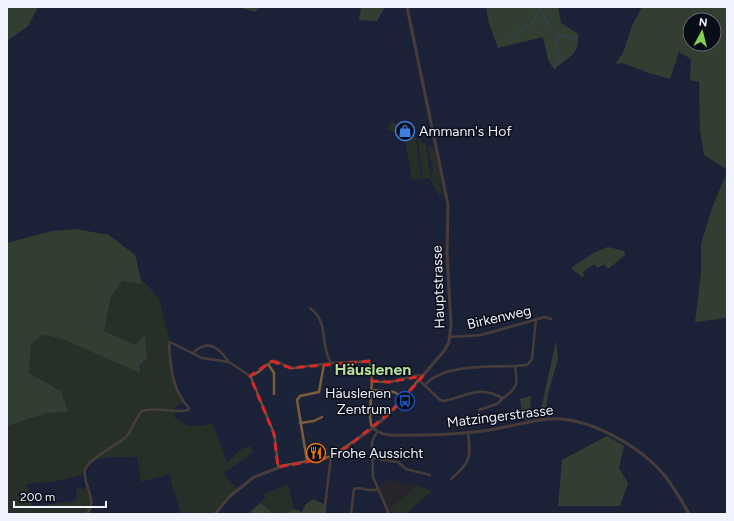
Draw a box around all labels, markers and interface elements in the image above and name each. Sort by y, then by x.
north arrow [682,12,722,52]
text: N [698,16,708,30]
shop icon: Ammann's Hof [394,120,416,142]
place label: Ammann's Hof [419,123,512,140]
street label: Hauptstrasse [429,245,448,329]
street label: Birkenweg [465,302,533,333]
district label: Häuslenen [335,360,411,379]
place label: Häuslenen Zentrum [325,385,391,418]
bus stop icon: Häuslenen Zentrum [394,390,416,412]
street label: Matzingerstrasse [446,401,555,431]
restaurant icon: Frohe Aussicht [305,442,327,464]
place label: Frohe Aussicht [330,445,424,462]
scale bar [14,483,106,509]
text: 200 m [20,490,55,504]

